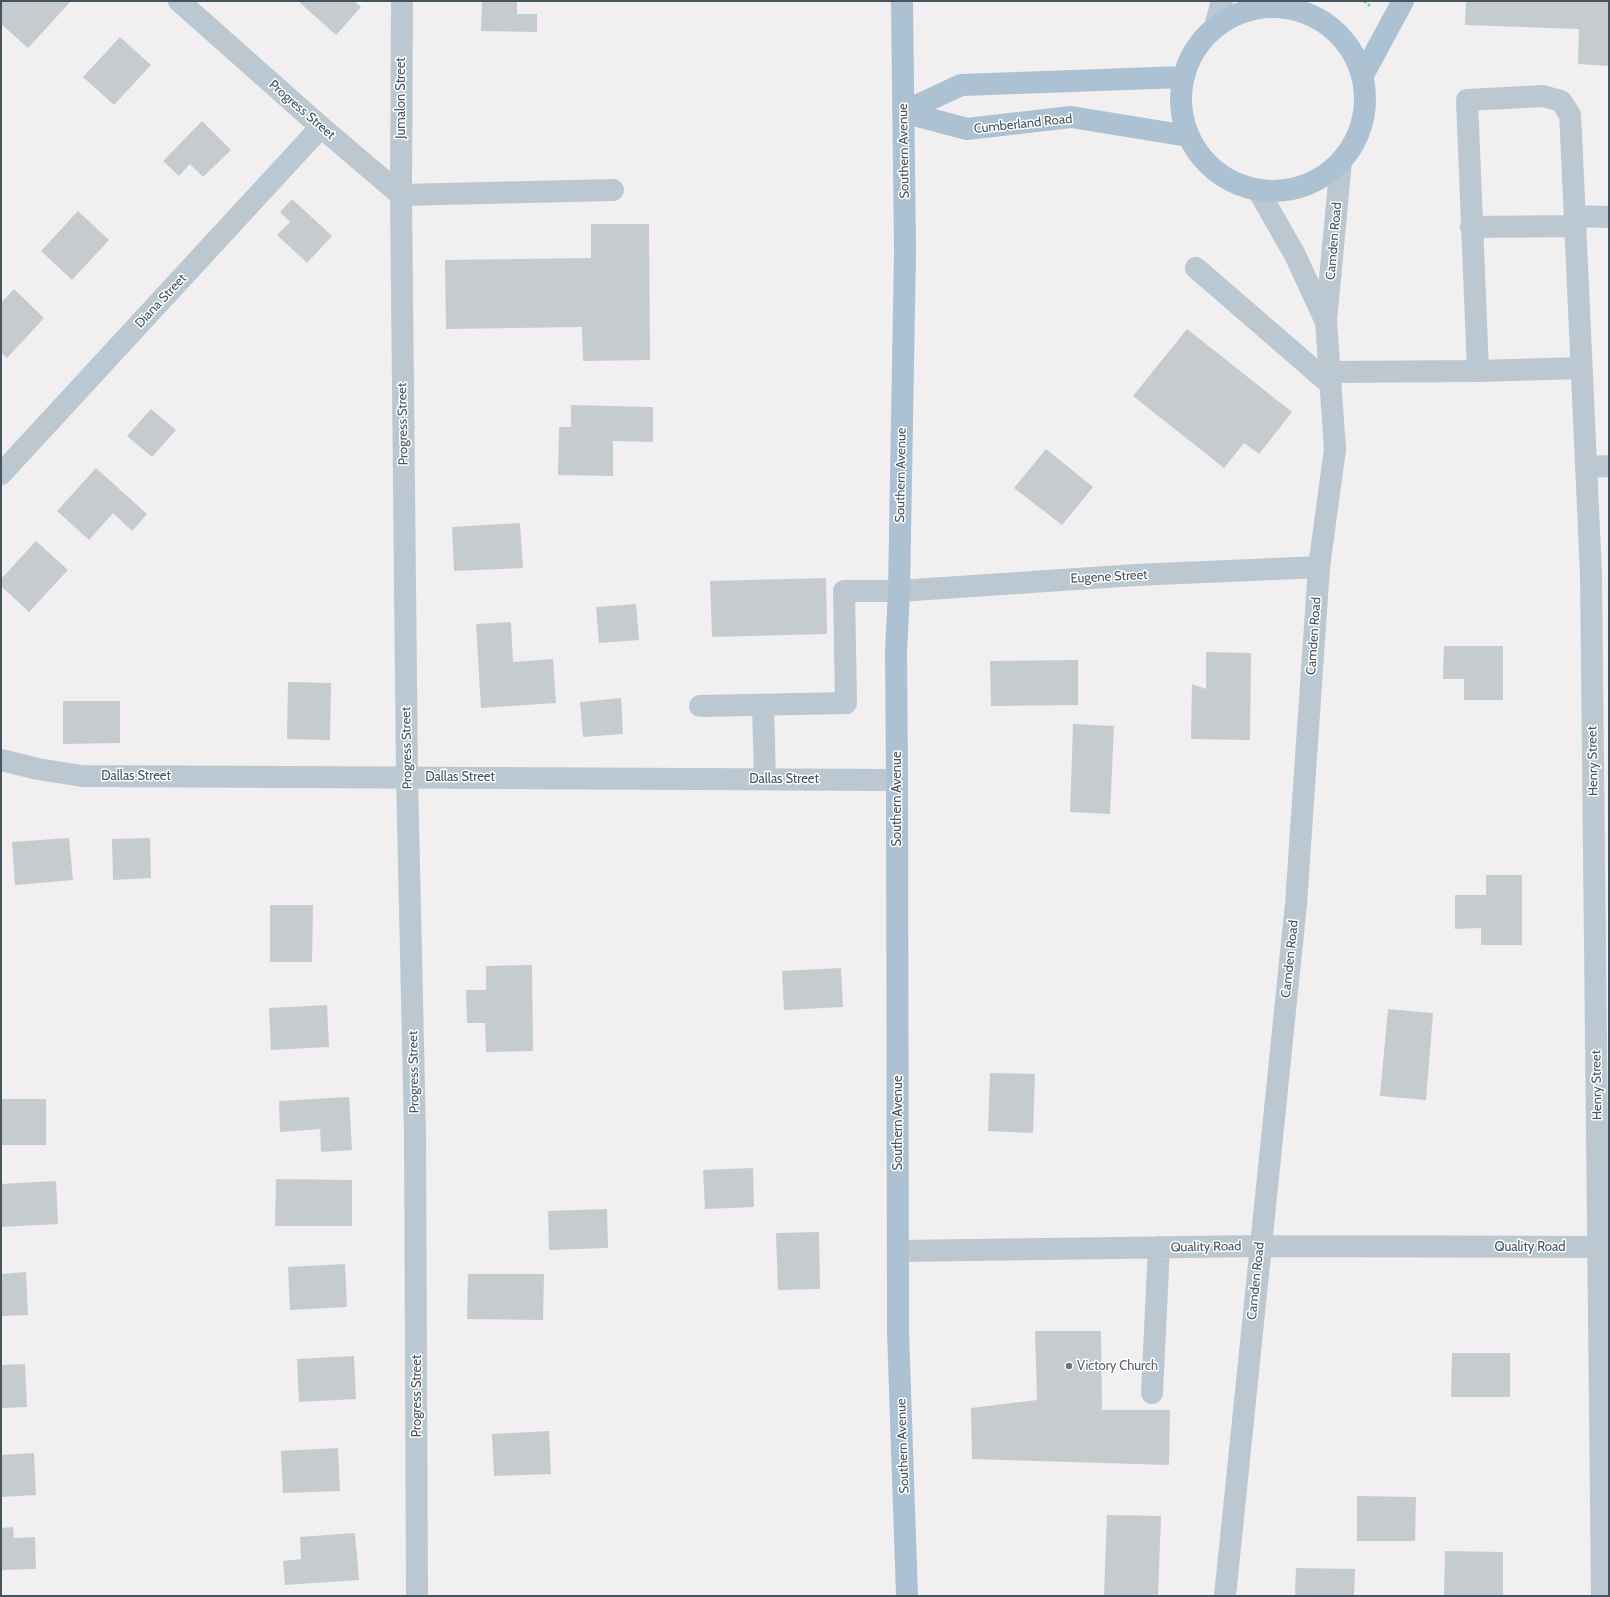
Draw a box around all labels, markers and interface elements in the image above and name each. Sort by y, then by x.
street label: Jumalon Street [393,57,409,139]
street label: Progress Street [266,77,338,143]
street label: Southern Avenue [895,103,913,199]
street label: Cumberland Road [973,111,1073,137]
street label: Camden Road [1323,202,1345,280]
street label: Diana Street [132,271,190,331]
street label: Progress Street [394,383,412,465]
street label: Southern Avenue [892,427,910,523]
street label: Eugene Street [1070,567,1148,587]
street label: Camden Road [1304,597,1324,675]
street label: Progress Street [398,707,416,789]
street label: Henry Street [1585,726,1601,796]
street label: Southern Avenue [889,751,905,847]
street label: Dallas Street [101,768,171,784]
street label: Dallas Street [425,769,495,785]
street label: Dallas Street [749,771,819,787]
street label: Camden Road [1278,919,1302,999]
street label: Progress Street [405,1031,423,1113]
street label: Henry Street [1589,1050,1605,1120]
street label: Southern Avenue [890,1075,906,1171]
street label: Quality Road [1170,1239,1242,1255]
street label: Quality Road [1495,1239,1565,1255]
street label: Camden Road [1244,1241,1268,1321]
street label: Progress Street [409,1355,425,1437]
place label: Victory Church [1077,1358,1158,1374]
marker: Victory Church [1064,1361,1074,1371]
street label: Southern Avenue [894,1398,912,1494]

